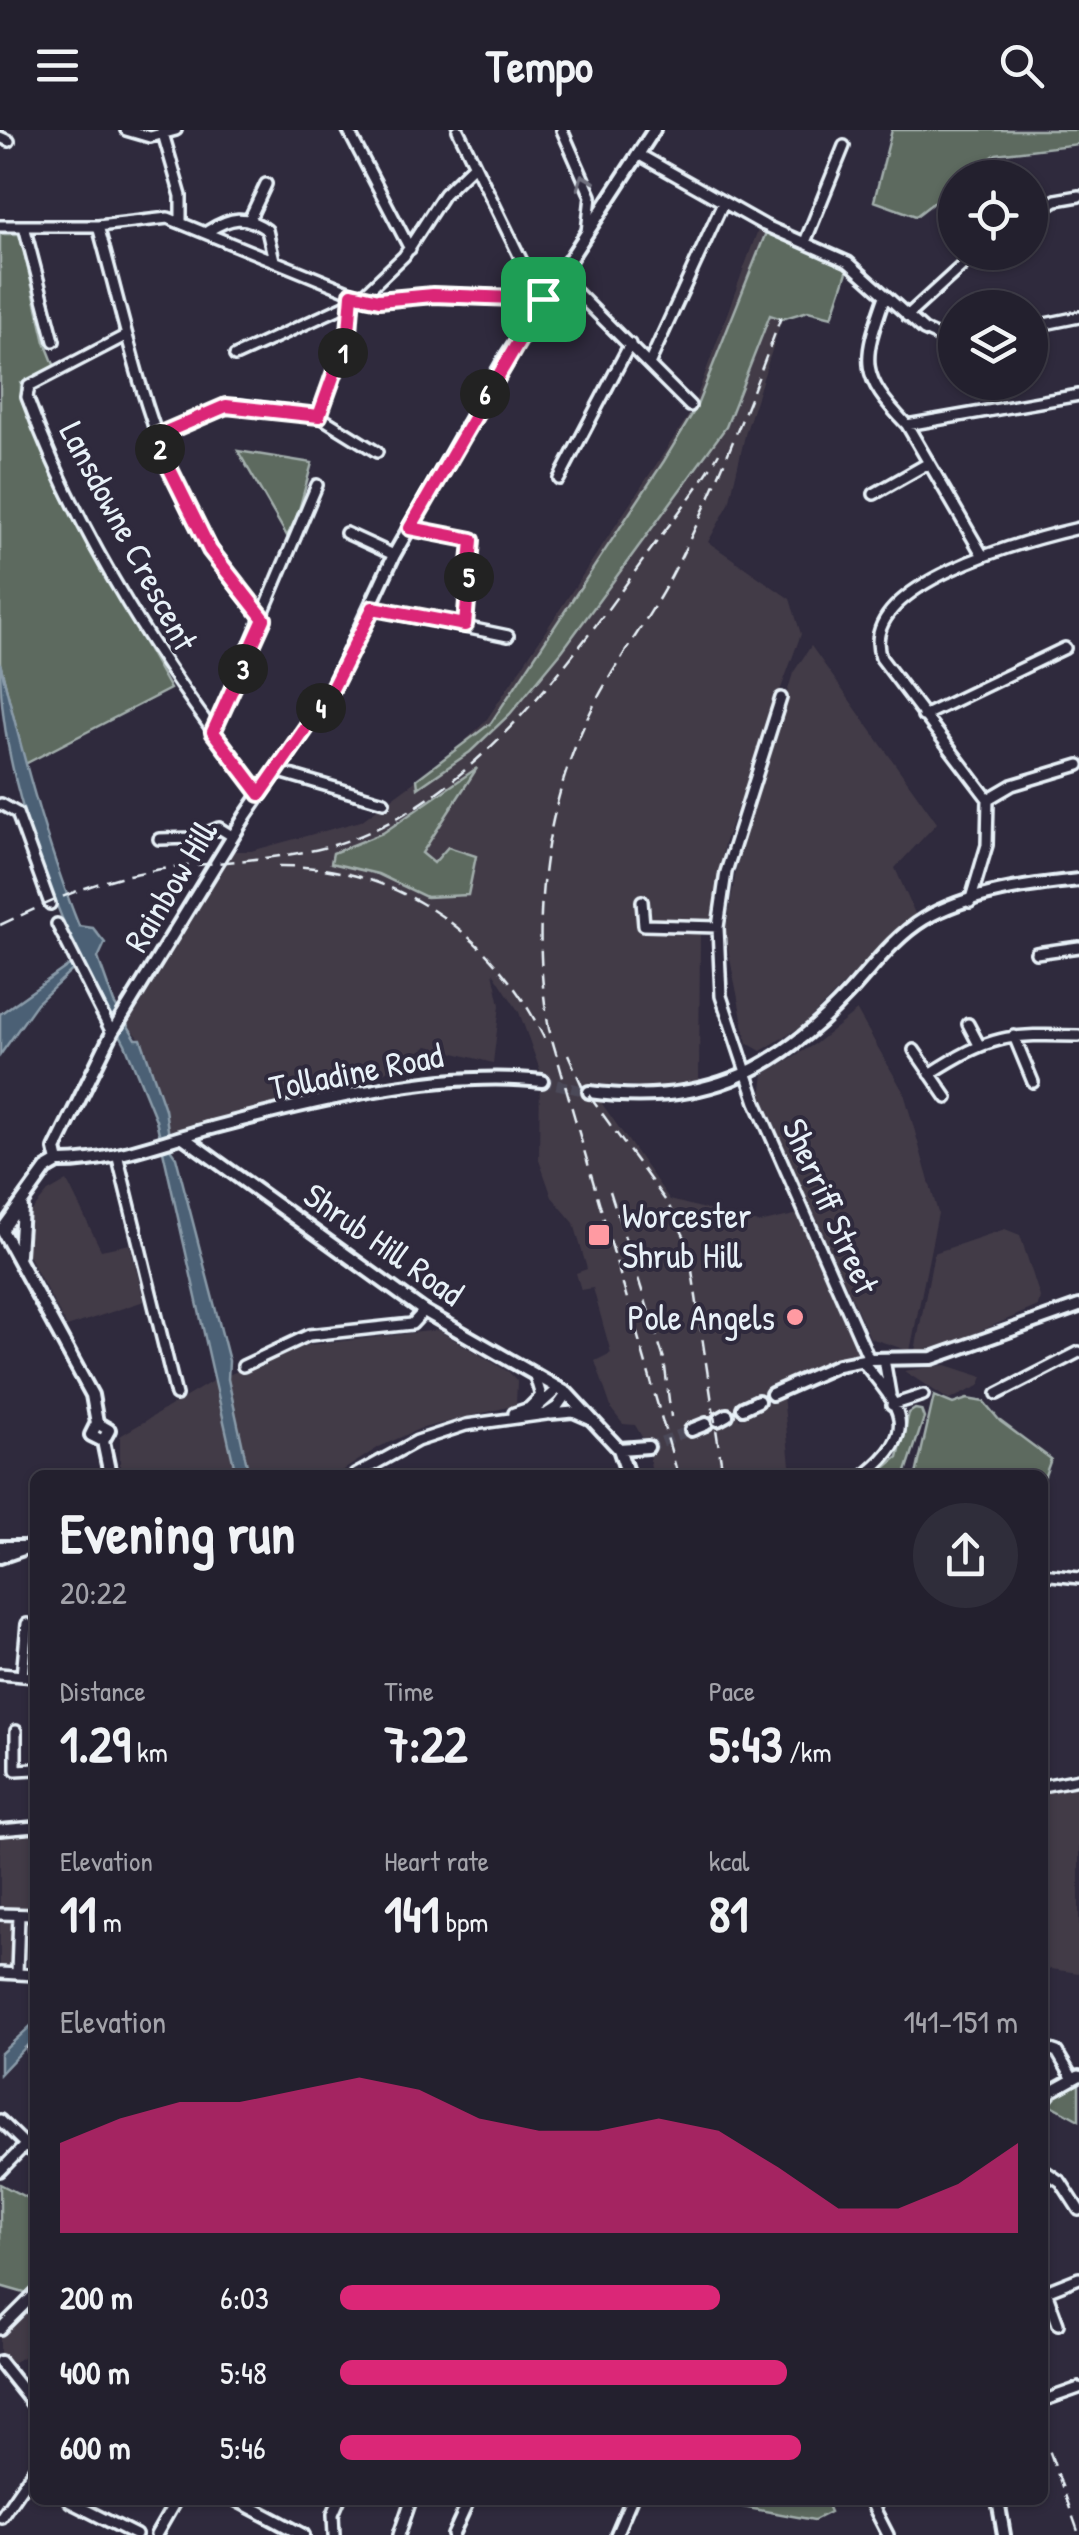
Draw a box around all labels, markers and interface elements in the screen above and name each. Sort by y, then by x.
text: Tempo [486,35,593,96]
icon: menu [30,38,85,93]
icon: search [994,38,1049,93]
map controls [938,160,1048,400]
button: locate [938,160,1048,270]
one-way arrow [576,173,596,191]
pin [501,257,586,342]
icon: arrive [516,272,571,327]
button: layers [938,290,1048,400]
pin: 1 [318,328,368,378]
text: 1 [338,334,348,372]
pin: 6 [460,369,510,419]
text: 6 [479,375,491,413]
street label: Lansdowne Crescent [49,413,210,660]
pin: 2 [135,424,185,474]
text: 2 [153,430,167,468]
pin: 5 [444,552,494,602]
text: 5 [463,558,475,596]
pin: 3 [218,644,268,694]
text: 3 [237,650,249,688]
pin: 4 [296,683,346,733]
text: 4 [316,689,326,727]
street label: Rainbow Hill [112,811,228,960]
street label: Tolladine Road [265,1031,447,1111]
street label: Sherriff Street [771,1111,891,1302]
street label: Shrub Hill Road [295,1172,473,1316]
place label: Worcester Shrub Hill [622,1192,752,1279]
marker: Worcester Shrub Hill [586,1222,612,1248]
place label: Pole Angels [628,1294,775,1341]
marker: Pole Angels [784,1306,806,1328]
text: Evening run [60,1496,295,1570]
button: share [913,1503,1018,1608]
text: 20:22 [60,1571,127,1614]
text: Distance [60,1672,146,1710]
text: Time [384,1672,434,1710]
text: Pace [709,1672,755,1710]
text: 1.29 [60,1710,131,1778]
text: 7:22 [384,1710,467,1778]
text: 5:43 [709,1710,783,1778]
text: km [131,1733,168,1771]
text: /km [783,1733,832,1771]
text: Elevation [60,1842,153,1880]
text: Heart rate [384,1842,489,1880]
text: kcal [709,1842,750,1880]
text: 11 [60,1880,96,1948]
text: 141 [384,1880,439,1948]
text: 81 [709,1880,748,1948]
text: m [96,1903,122,1941]
text: bpm [439,1903,488,1941]
text: Elevation [60,2000,166,2043]
text: 141–151 m [903,2000,1018,2043]
text: 200 m [60,2276,133,2319]
text: 6:03 [220,2276,269,2319]
text: 400 m [60,2351,130,2394]
text: 5:48 [220,2351,267,2394]
text: 600 m [60,2426,131,2469]
text: 5:46 [220,2426,266,2469]

